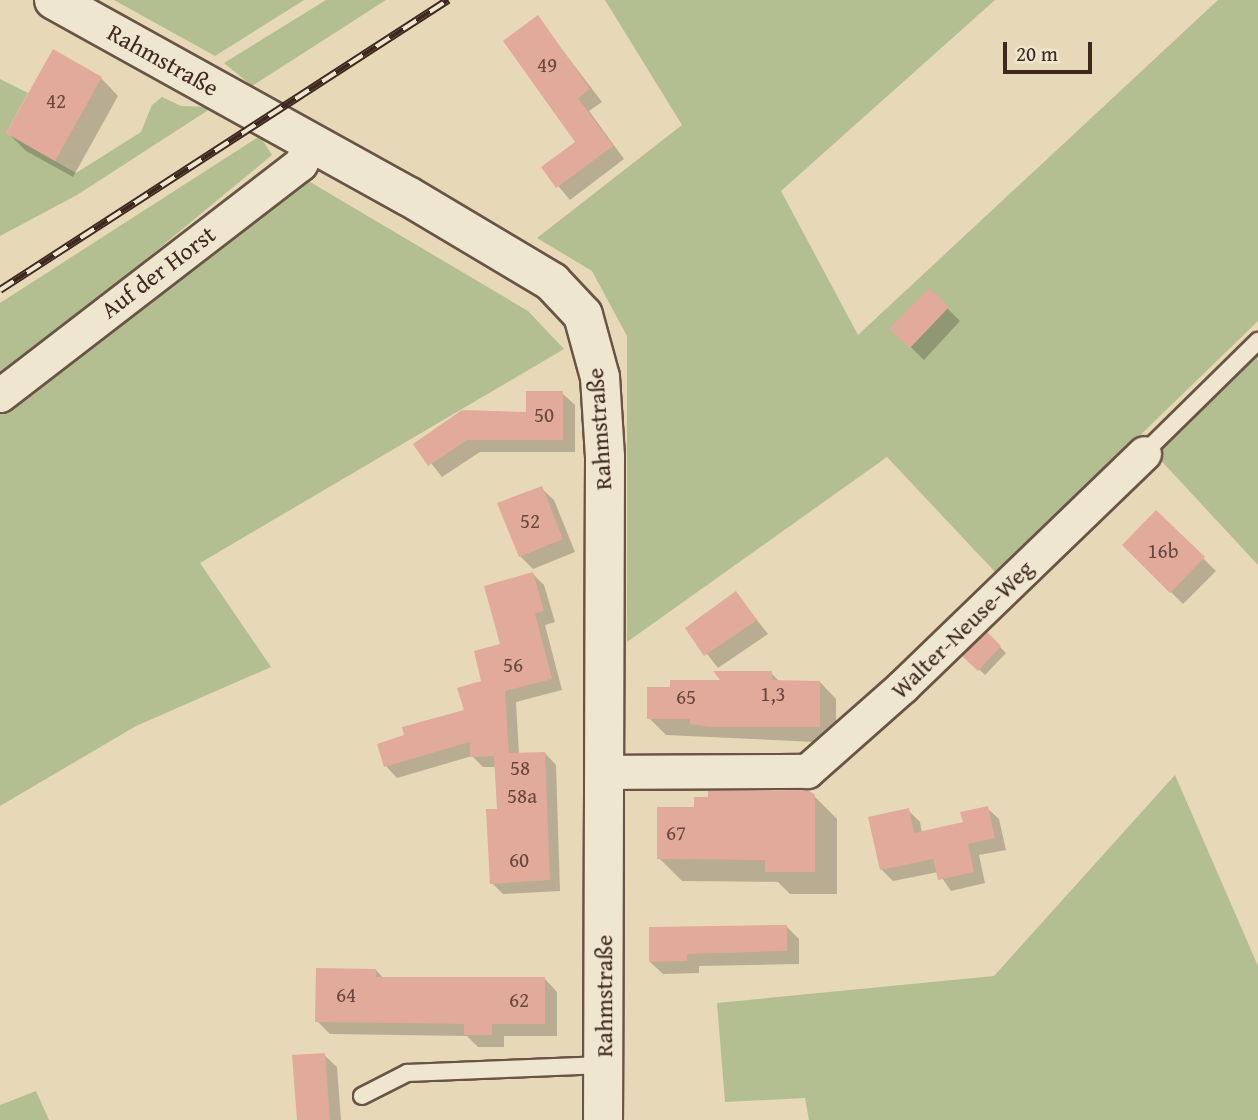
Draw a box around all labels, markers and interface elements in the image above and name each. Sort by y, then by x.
street label: Rahmstraße [102,18,224,102]
scale bar [1006,28,1095,72]
text: 20 m [1016,38,1058,69]
house number: 49 [537,52,557,78]
house number: 42 [46,88,66,114]
street label: Auf der Horst [95,220,221,324]
street label: Rahmstraße [580,367,618,491]
house number: 50 [534,402,554,428]
house number: 52 [520,508,540,534]
house number: 16b [1147,538,1179,564]
street label: Walter-Neuse-Weg [885,554,1039,704]
house number: 56 [503,652,523,678]
house number: 1,3 [760,681,786,707]
house number: 65 [676,684,696,710]
house number: 58 [510,755,530,781]
house number: 58a [507,783,537,809]
house number: 67 [666,820,686,846]
house number: 60 [509,847,529,873]
street label: Rahmstraße [590,935,618,1057]
house number: 64 [336,982,356,1008]
house number: 62 [509,987,529,1013]

